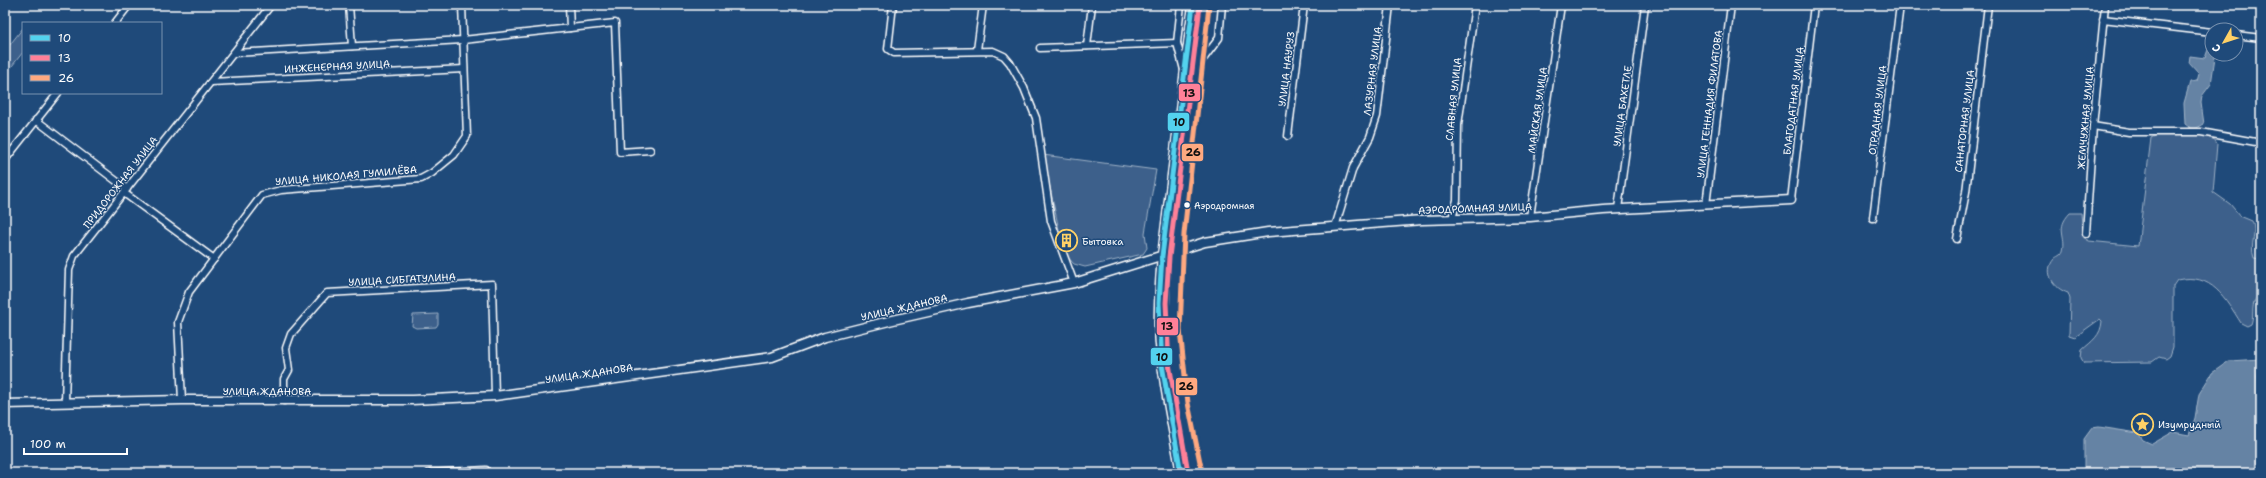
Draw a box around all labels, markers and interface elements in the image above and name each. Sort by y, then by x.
legend [22,22,162,94]
north arrow [2204,22,2244,62]
street label: ЛАЗУРНАЯ УЛИЦА [1361,26,1384,116]
street label: УЛИЦА ГЕННАДИЯ ФИЛАТОВА [1694,29,1725,179]
text: 10 [58,30,71,46]
street label: УЛИЦА НАУРУЗ [1275,31,1298,107]
text: С [2209,40,2225,55]
street label: БЛАГОДАТНАЯ УЛИЦА [1780,46,1807,156]
text: 13 [58,50,71,66]
street label: ИНЖЕНЕРНАЯ УЛИЦА [284,57,390,76]
street label: СЛАВНАЯ УЛИЦА [1443,57,1464,141]
street label: УЛИЦА БАХЕТЛЕ [1610,65,1635,147]
street label: ОТРАДНАЯ УЛИЦА [1866,65,1889,156]
street label: МАЙСКАЯ УЛИЦА [1525,66,1550,154]
street label: ЖЕМЧУЖНАЯ УЛИЦА [2075,66,2096,170]
street label: САНАТОРНАЯ УЛИЦА [1952,69,1977,173]
text: 26 [58,70,74,86]
line badge: 13 [1178,83,1201,102]
text: 13 [1183,86,1196,101]
line badge: 10 [1167,112,1190,132]
text: 10 [1173,115,1185,130]
street label: ПРИДОРОЖНАЯ УЛИЦА [80,134,160,231]
line badge: 26 [1181,143,1204,162]
text: 26 [1185,145,1201,160]
street label: УЛИЦА НИКОЛАЯ ГУМИЛЁВА [275,163,417,188]
marker: Аэродромная [1182,200,1192,210]
place label: Аэродромная [1194,200,1254,212]
street label: АЭРОДРОМНАЯ УЛИЦА [1418,200,1532,217]
building icon: Бытовка [1053,228,1079,254]
place label: Бытовка [1082,235,1124,248]
street label: УЛИЦА СИБГАТУЛИНА [348,270,456,289]
street label: УЛИЦА ЖДАНОВА [859,291,949,324]
line badge: 13 [1156,317,1179,336]
text: 13 [1161,319,1174,334]
line badge: 10 [1150,347,1173,366]
text: 10 [1156,350,1168,365]
street label: УЛИЦА ЖДАНОВА [544,361,634,386]
line badge: 26 [1175,377,1198,396]
text: 26 [1178,379,1194,394]
street label: УЛИЦА ЖДАНОВА [223,385,311,398]
place icon: Изумрудный [2129,411,2155,437]
place label: Изумрудный [2158,418,2221,431]
scale bar [24,430,127,456]
text: 100 m [30,436,66,452]

